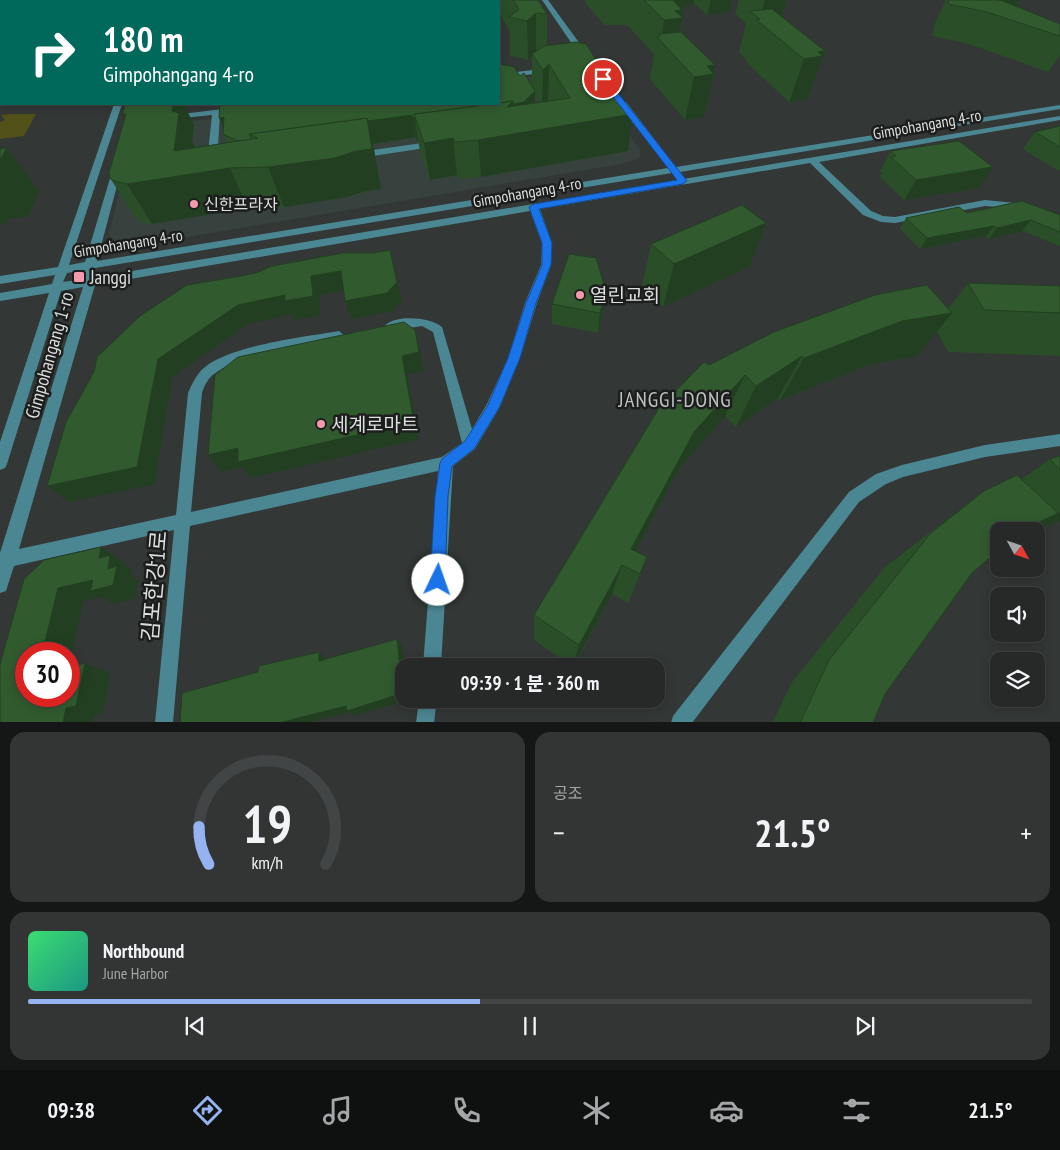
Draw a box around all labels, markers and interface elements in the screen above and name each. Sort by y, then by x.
text: 180 m [103,16,184,62]
icon: right [20,20,85,85]
pin [582,58,624,100]
text: Gimpohangang 4-ro [103,60,254,88]
icon: arrive [589,65,617,93]
street label: Gimpohangang 4-ro [871,105,983,143]
street label: Gimpohangang 4-ro [471,173,583,211]
place label: 신한프라자 [204,194,278,214]
marker: 신한프라자 [188,198,200,210]
street label: Gimpohangang 4-ro [72,225,184,261]
place label: Janggi [89,265,131,289]
marker: Janggi [72,270,86,284]
place label: 열린교회 [590,283,660,307]
street label: Gimpohangang 1-ro [19,289,79,421]
marker: 열린교회 [574,289,586,301]
district label: JANGGI-DONG [617,386,732,413]
place label: 세계로마트 [331,412,418,436]
marker: 세계로마트 [315,418,327,430]
north arrow [990,522,1045,578]
map controls [990,522,1045,707]
street label: 김포한강1로 [135,529,173,643]
position arrow [411,553,463,605]
button: sound [990,587,1045,642]
speed limit sign: 30 [15,642,80,707]
button: layers [990,652,1045,707]
text: 09:39 · 1 분 · 360 m [461,671,599,695]
text: 공조 [553,783,582,803]
text: 19 [243,790,292,857]
text: 21.5° [754,808,831,857]
text: − [553,814,565,851]
text: + [1020,814,1032,851]
text: km/h [252,851,283,874]
text: Northbound [103,939,184,963]
text: June Harbor [103,963,168,983]
icon: previous [181,1012,209,1040]
icon: pause [516,1012,544,1040]
icon: next [851,1012,879,1040]
icon: directions [190,1093,225,1128]
icon: music [320,1093,355,1128]
icon: phone [449,1093,484,1128]
icon: climate [579,1093,614,1128]
icon: car [709,1093,744,1128]
icon: filters [839,1093,874,1128]
text: 09:38 [47,1096,95,1124]
text: 21.5° [968,1096,1013,1124]

